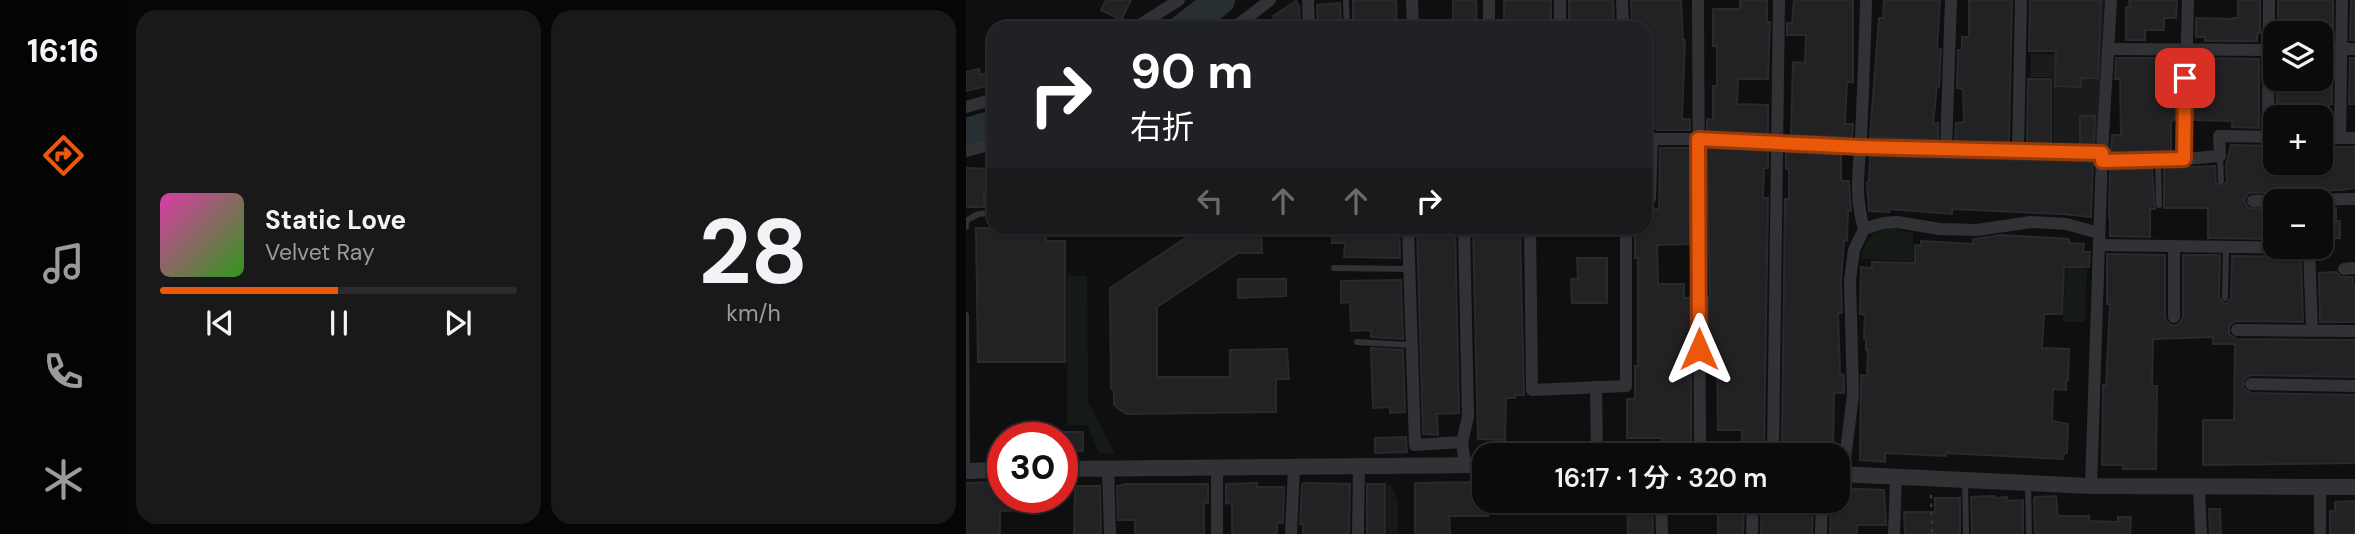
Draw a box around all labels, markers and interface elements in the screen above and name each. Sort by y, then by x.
map controls [2263,21,2333,259]
button: layers [2263,21,2333,91]
text: 16:16 [27,30,99,72]
text: 90 m [1130,39,1253,103]
pin [2155,48,2215,108]
icon: right [1015,49,1106,140]
icon: arrive [2166,59,2204,97]
button: + [2263,105,2333,175]
text: 右折 [1130,106,1194,148]
icon: directions [39,131,88,180]
icon: left [1191,182,1229,220]
icon: ahead [1264,182,1302,220]
icon: ahead [1337,182,1375,220]
icon: right [1410,182,1448,220]
button: − [2263,189,2333,259]
text: 28 [699,193,808,311]
text: Static Love [265,203,406,237]
text: Velvet Ray [265,237,375,267]
icon: music [39,239,88,288]
text: km/h [726,298,781,328]
icon: previous [201,304,239,342]
icon: pause [320,304,358,342]
icon: next [439,304,477,342]
position arrow [1662,312,1736,386]
icon: phone [39,347,88,396]
speed limit sign: 30 [987,422,1078,513]
icon: climate [39,455,88,504]
text: 16:17 · 1 分 · 320 m [1555,461,1767,495]

